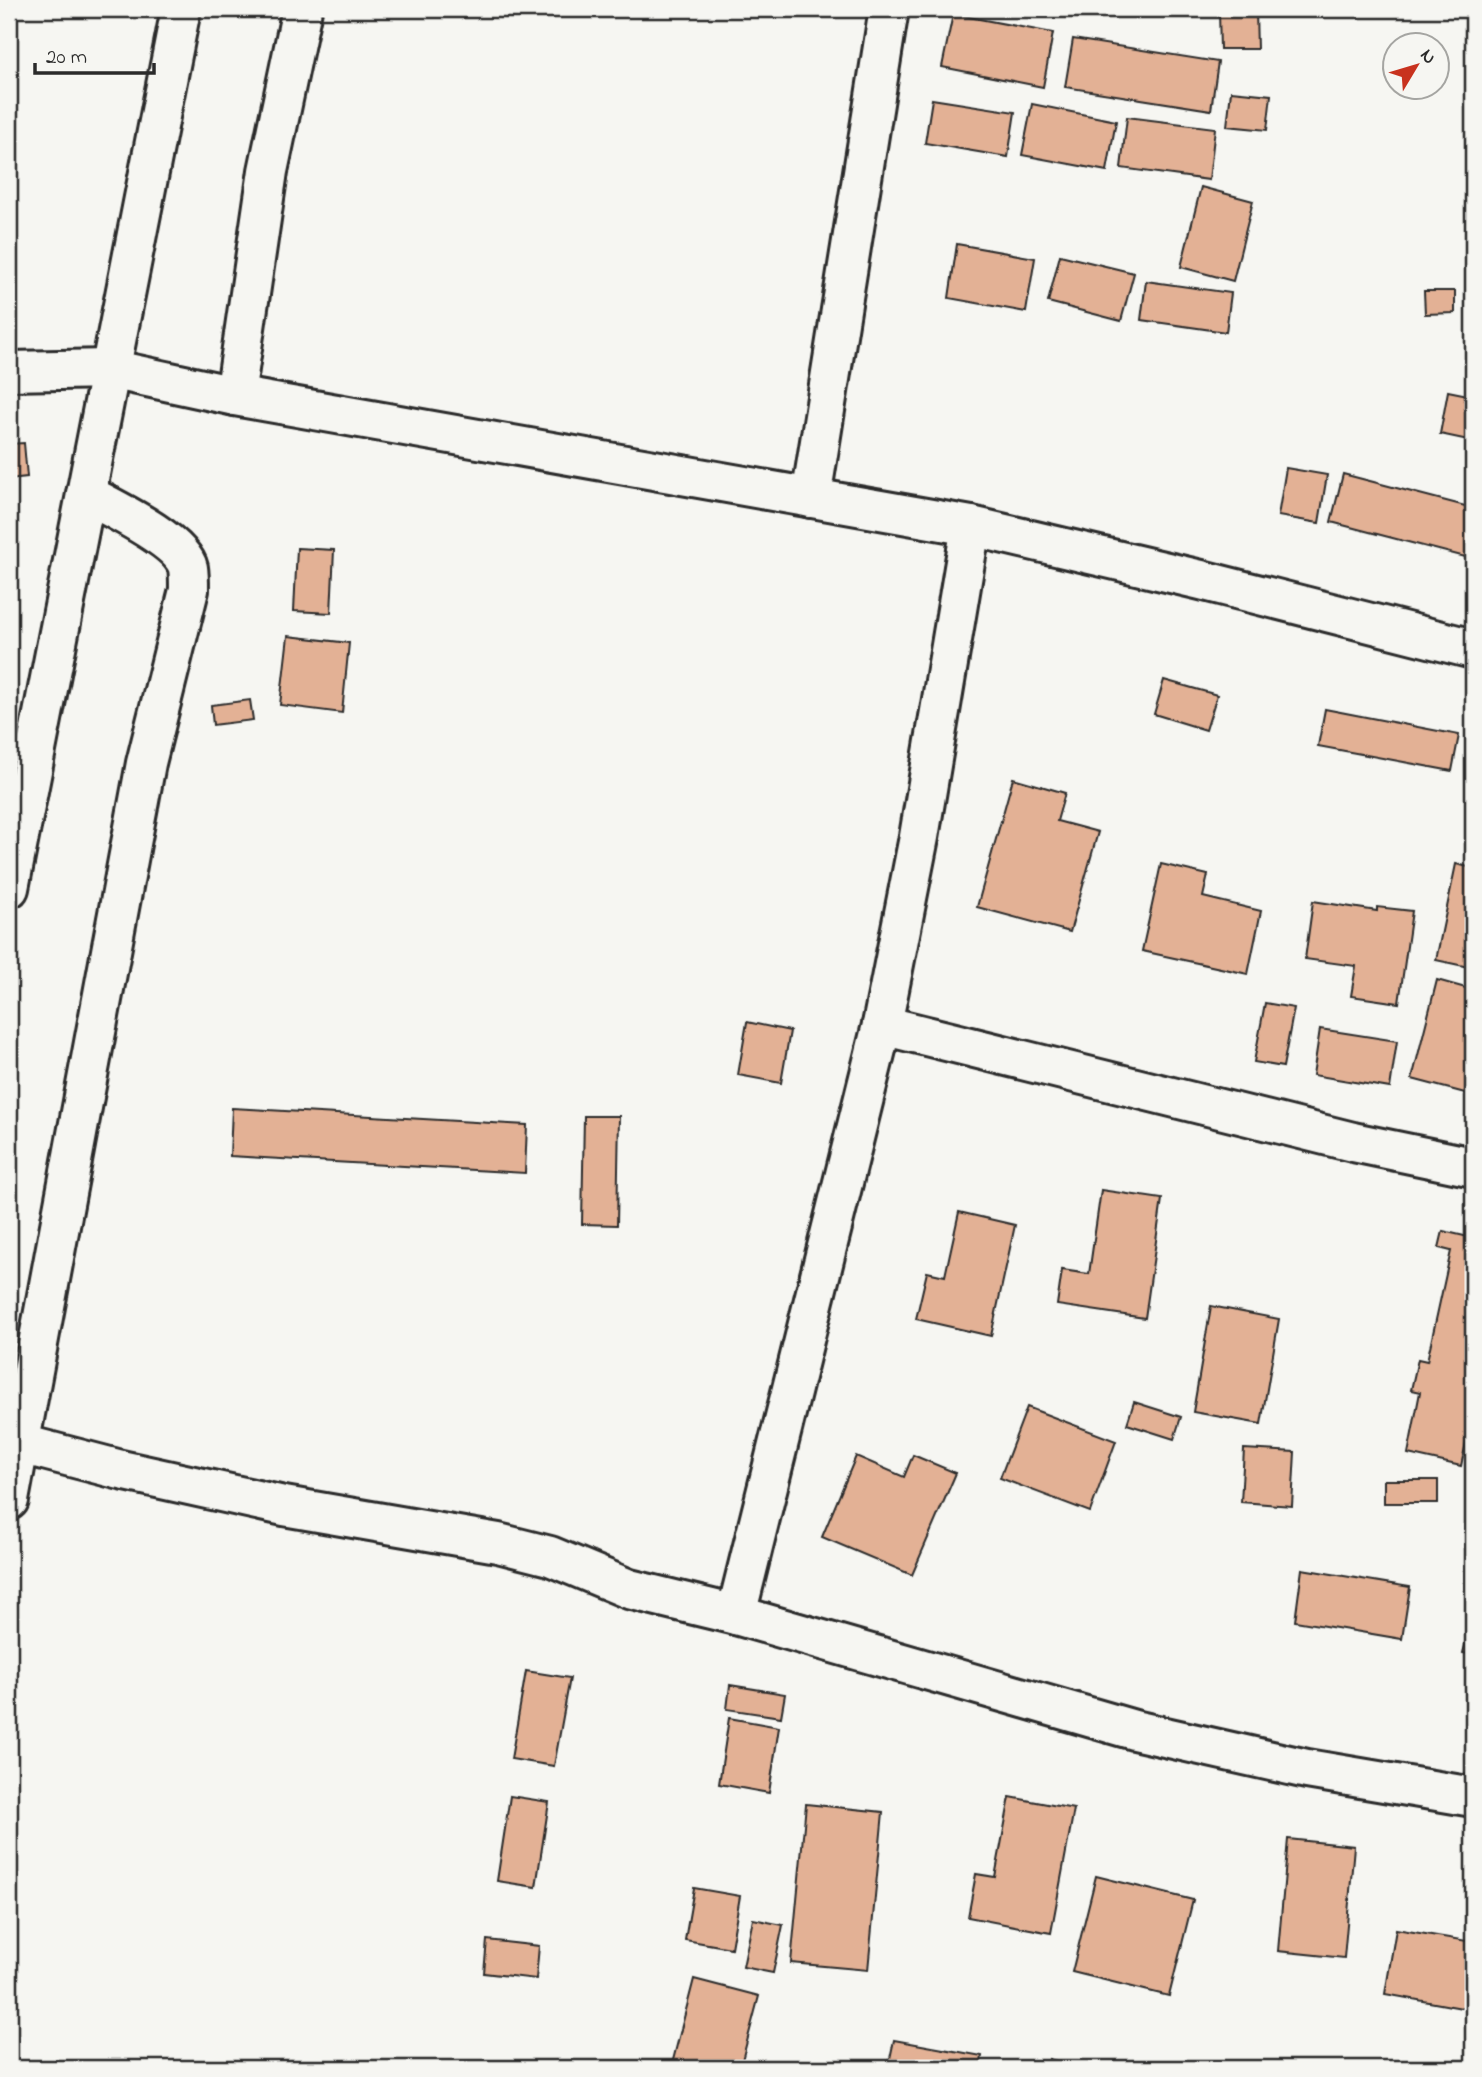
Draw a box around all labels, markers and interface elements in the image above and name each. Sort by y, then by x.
scale bar [35,32,154,76]
north arrow [1380,32,1450,102]
text: 20 m [46,43,87,73]
text: N [1413,44,1442,71]

